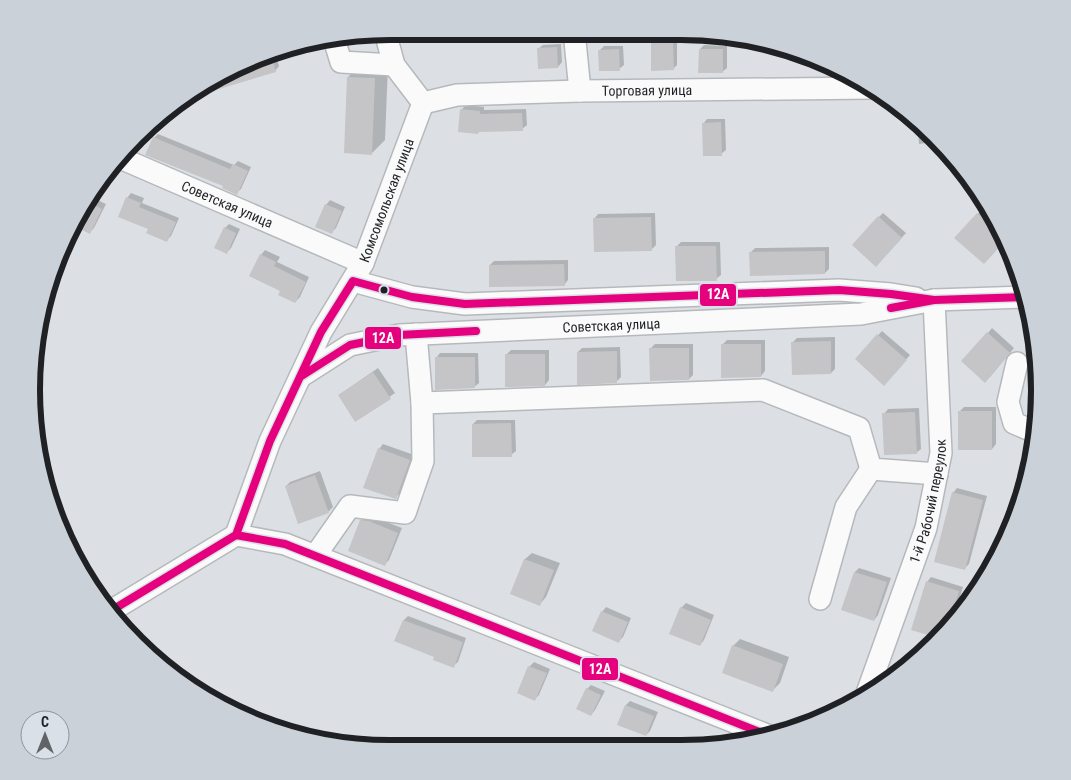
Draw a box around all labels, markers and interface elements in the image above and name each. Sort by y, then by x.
street label: Торговая улица [602,82,692,99]
street label: Комсомольская улица [356,136,417,264]
street label: Советская улица [179,177,275,231]
line badge: 12А [699,283,737,307]
unlabelled marker [379,285,389,295]
text: 12А [707,286,730,302]
street label: Советская улица [562,315,661,336]
line badge: 12А [364,326,402,350]
text: 12А [372,330,395,346]
street label: 1-й Рабочий переулок [906,439,949,565]
line badge: 12А [581,657,619,681]
text: 12А [589,661,612,677]
north arrow [20,710,70,760]
text: С [41,714,49,730]

